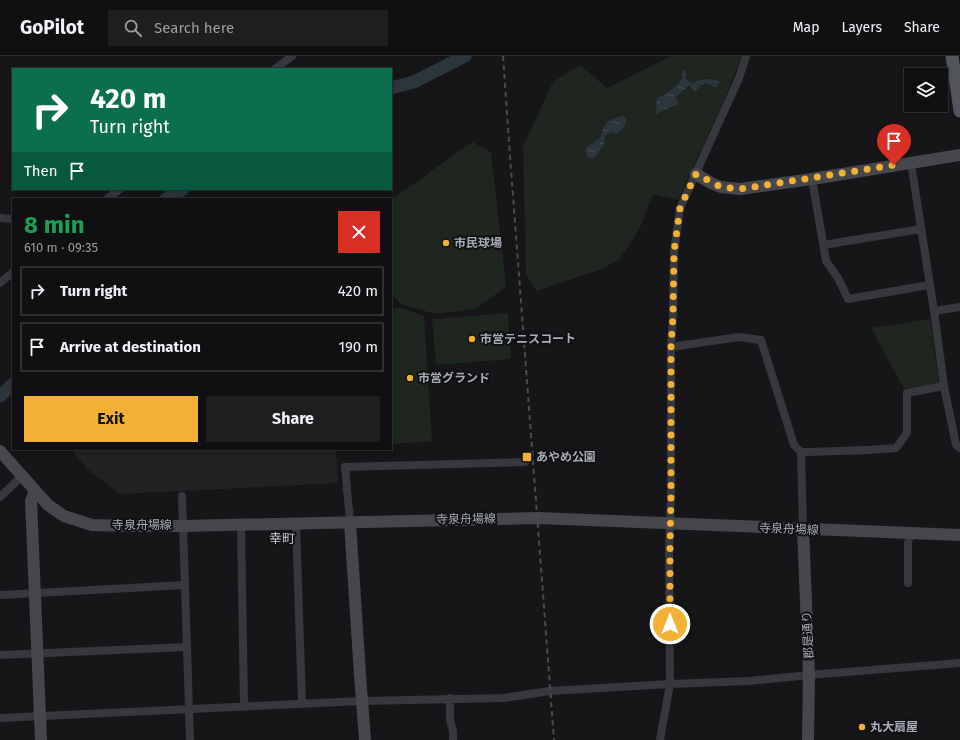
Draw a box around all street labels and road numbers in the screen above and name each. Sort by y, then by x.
street label: 寺泉舟場線 [436,511,496,527]
street label: 寺泉舟場線 [112,518,172,532]
street label: 寺泉舟場線 [759,521,819,537]
street label: 郡是通り [800,611,816,659]

